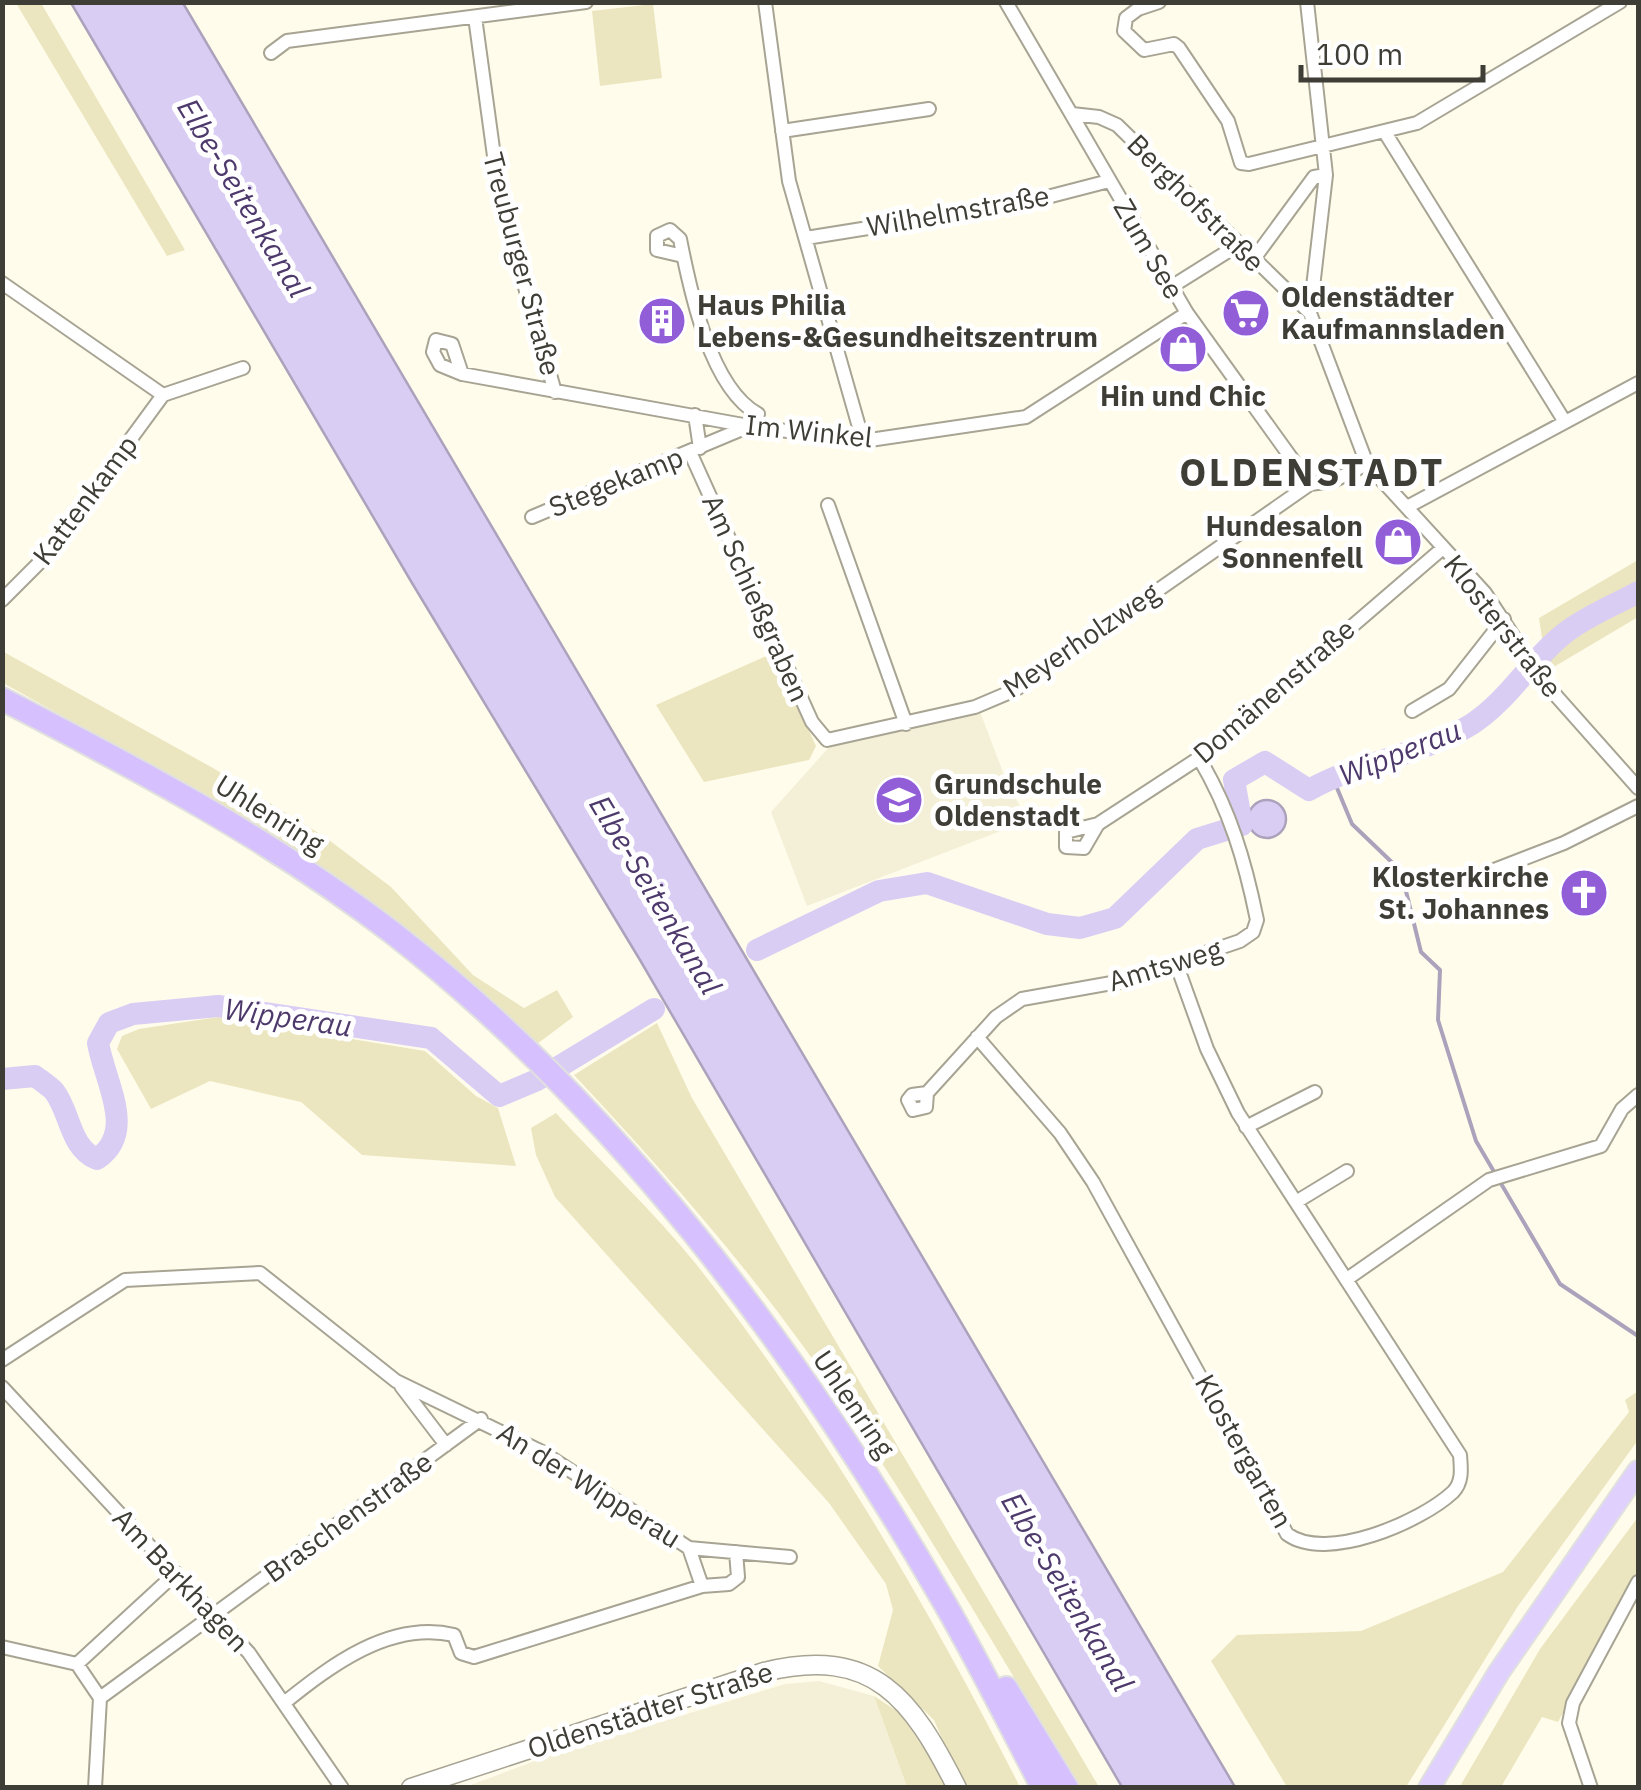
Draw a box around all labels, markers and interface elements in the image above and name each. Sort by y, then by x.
scale bar [1301,20,1484,82]
text: 100 m [1316,34,1403,73]
water label: Elbe-Seitenkanal [169,90,319,304]
street label: Berghofstraße [1120,126,1273,279]
street label: Treuburger Straße [475,148,570,379]
street label: Wilhelmstraße [864,176,1052,245]
street label: Zum See [1106,192,1193,306]
place label: Oldenstädter Kaufmannsladen [1281,278,1505,347]
place label: Haus Philia Lebens-&Gesundheitszentrum [697,286,1098,355]
supermarket icon: Oldenstädter Kaufmannsladen [1220,287,1272,339]
building icon: Haus Philia Lebens-&Gesundheitszentrum [636,295,688,347]
shop icon: Hin und Chic [1157,323,1209,375]
place label: Hin und Chic [1100,377,1266,414]
street label: Im Winkel [744,405,874,456]
street label: Kattenkamp [24,427,145,572]
street label: Stegekamp [543,438,688,525]
district label: OLDENSTADT [1179,447,1445,496]
street label: Am Schießgraben [694,488,819,707]
place label: Hundesalon Sonnenfell [1206,507,1363,576]
shop icon: Hundesalon Sonnenfell [1372,516,1424,568]
street label: Klosterstraße [1436,547,1571,705]
street label: Meyerholzweg [995,573,1166,706]
street label: Domänenstraße [1185,610,1362,771]
water label: Wipperau [1333,709,1466,794]
place label: Grundschule Oldenstadt [934,765,1102,834]
street label: Uhlenring [209,766,332,862]
school or university icon: Grundschule Oldenstadt [873,774,925,826]
water label: Elbe-Seitenkanal [581,787,731,1001]
place label: Klosterkirche St. Johannes [1372,858,1549,927]
church icon: Klosterkirche St. Johannes [1558,867,1610,919]
street label: Amtsweg [1103,930,1226,999]
water label: Wipperau [222,988,355,1045]
street label: Uhlenring [805,1343,904,1465]
street label: Klostergarten [1187,1367,1302,1534]
street label: An der Wipperau [491,1413,688,1556]
street label: Braschenstraße [256,1443,439,1590]
water label: Elbe-Seitenkanal [993,1484,1143,1698]
street label: Am Barkhagen [105,1500,258,1660]
street label: Oldenstädter Straße [522,1652,777,1767]

